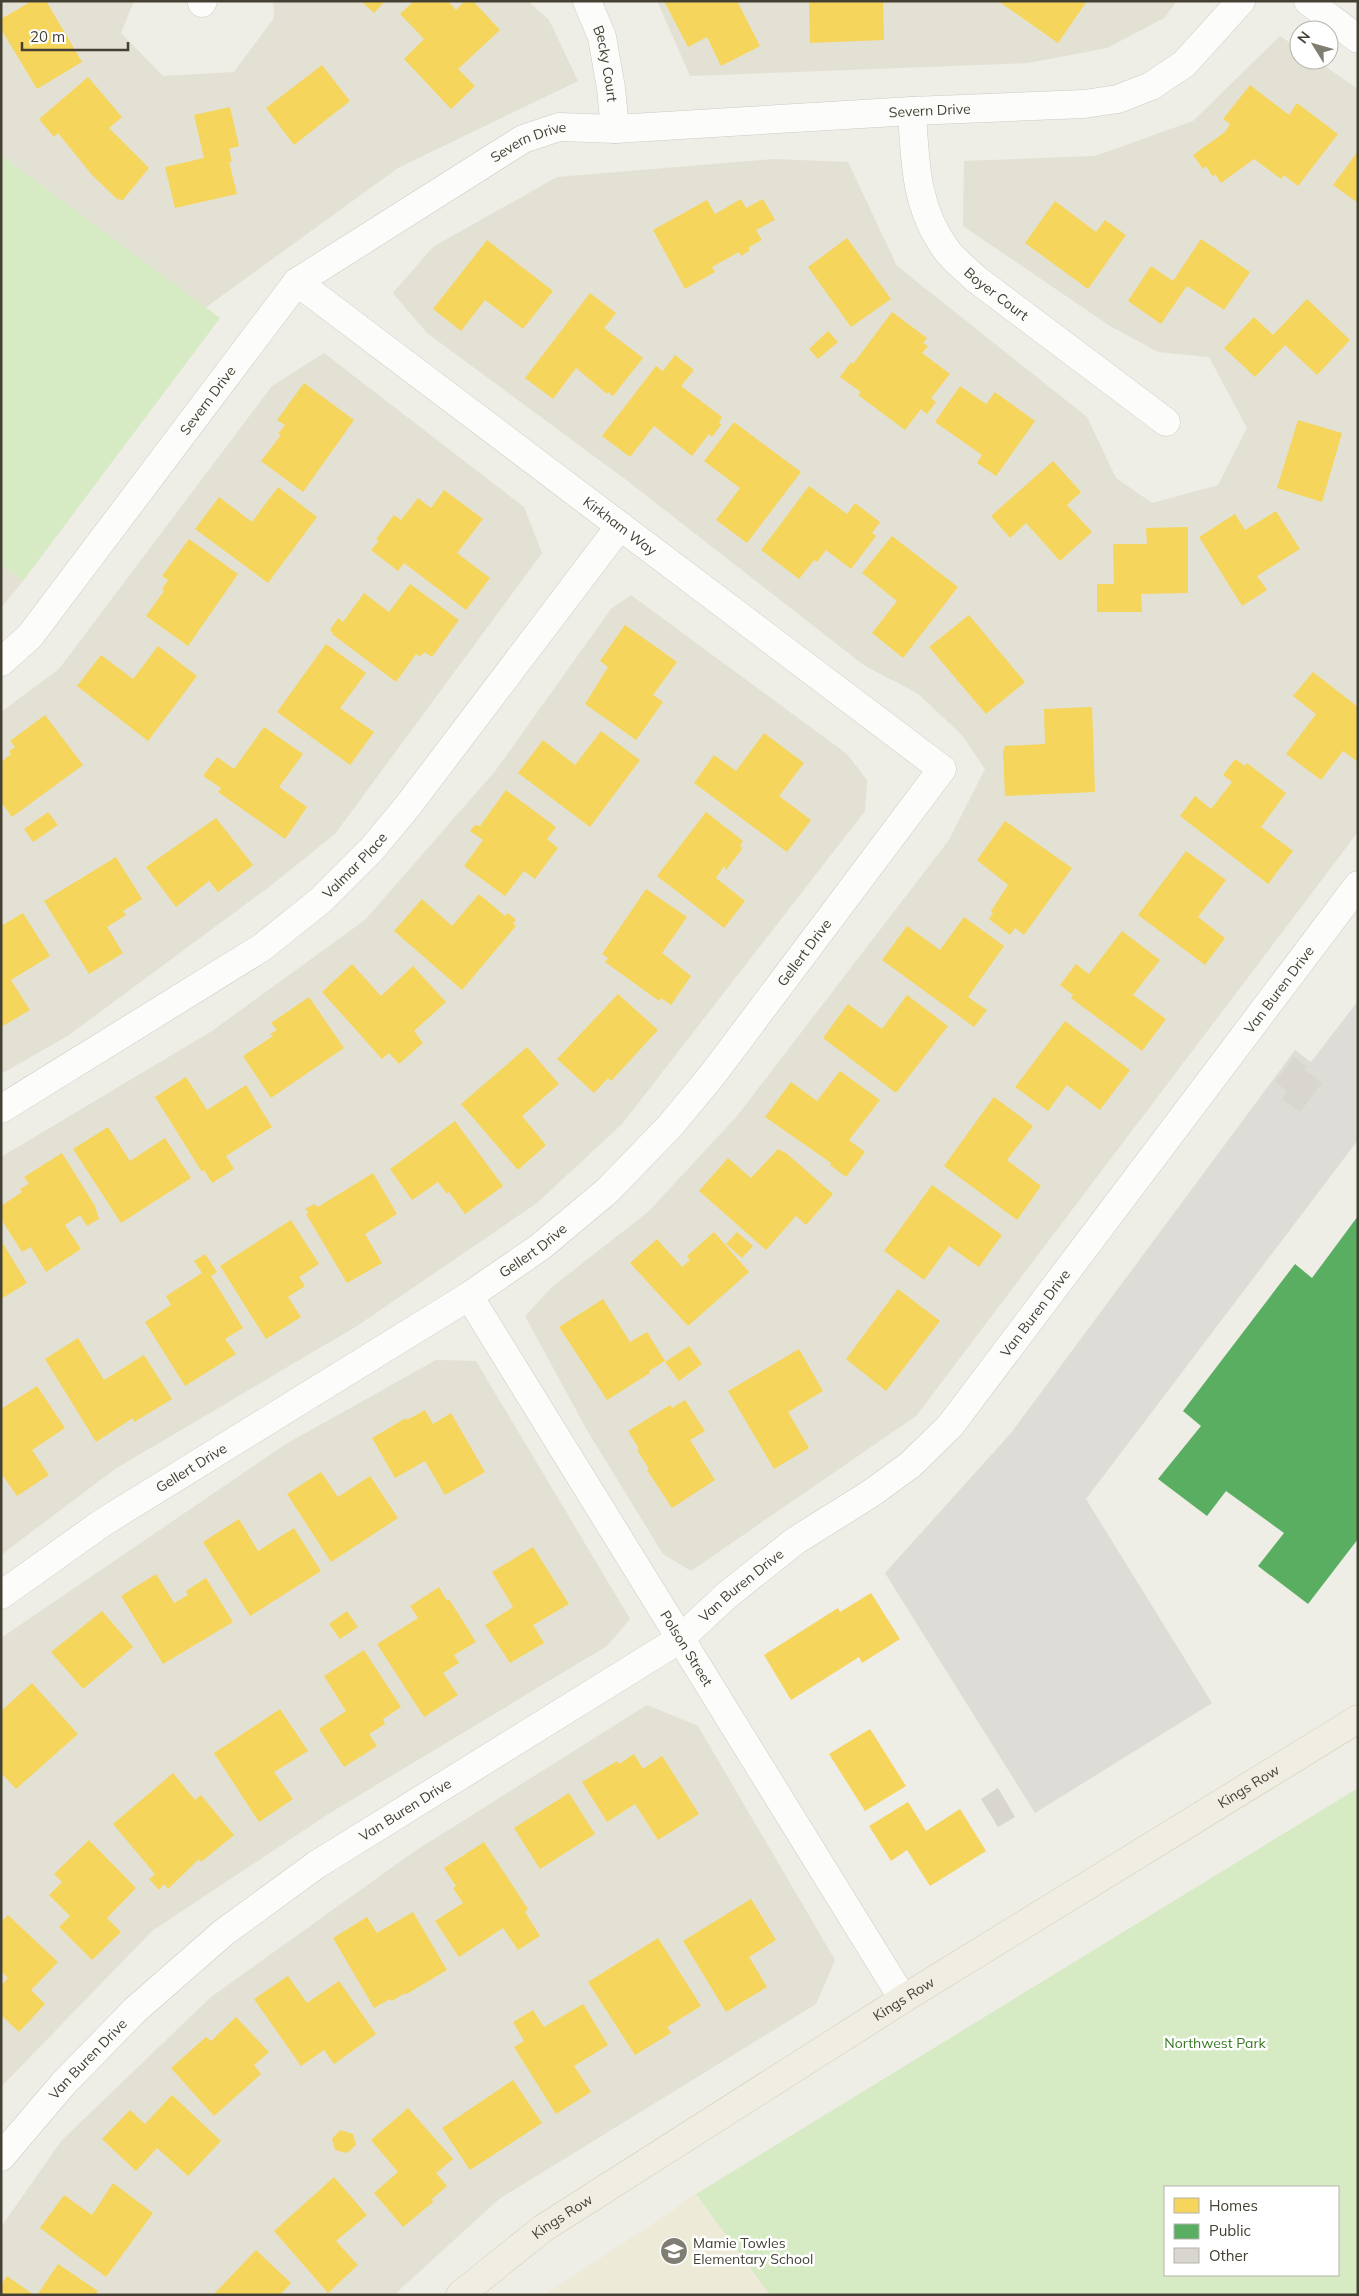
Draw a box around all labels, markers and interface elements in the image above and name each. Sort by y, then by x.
scale bar [22,20,129,52]
north arrow [1289,20,1339,70]
street label: Becky Court [589,23,621,103]
text: 20 m [30,27,65,46]
text: N [1293,28,1314,47]
street label: Severn Drive [888,100,971,121]
street label: Severn Drive [487,118,567,166]
street label: Boyer Court [960,263,1032,324]
street label: Severn Drive [176,362,240,439]
street label: Kirkham Way [580,492,661,560]
street label: Valmar Place [319,829,391,902]
street label: Gellert Drive [773,915,835,990]
street label: Van Buren Drive [1240,942,1318,1037]
street label: Gellert Drive [495,1219,570,1282]
street label: Van Buren Drive [996,1266,1074,1361]
street label: Gellert Drive [152,1439,230,1496]
street label: Van Buren Drive [695,1545,787,1626]
street label: Polson Street [656,1607,717,1690]
street label: Kings Row [1214,1761,1283,1812]
street label: Van Buren Drive [356,1774,455,1845]
street label: Kings Row [870,1973,938,2025]
street label: Van Buren Drive [45,2015,131,2103]
park label: Northwest Park [1164,2034,1267,2052]
legend [1164,2186,1339,2276]
street label: Kings Row [528,2190,596,2243]
text: Homes [1209,2196,1258,2215]
text: Public [1209,2221,1251,2240]
place label: Mamie Towles Elementary School [693,2234,813,2268]
school or university icon: Mamie Towles Elementary School [659,2236,689,2266]
text: Other [1209,2246,1249,2265]

